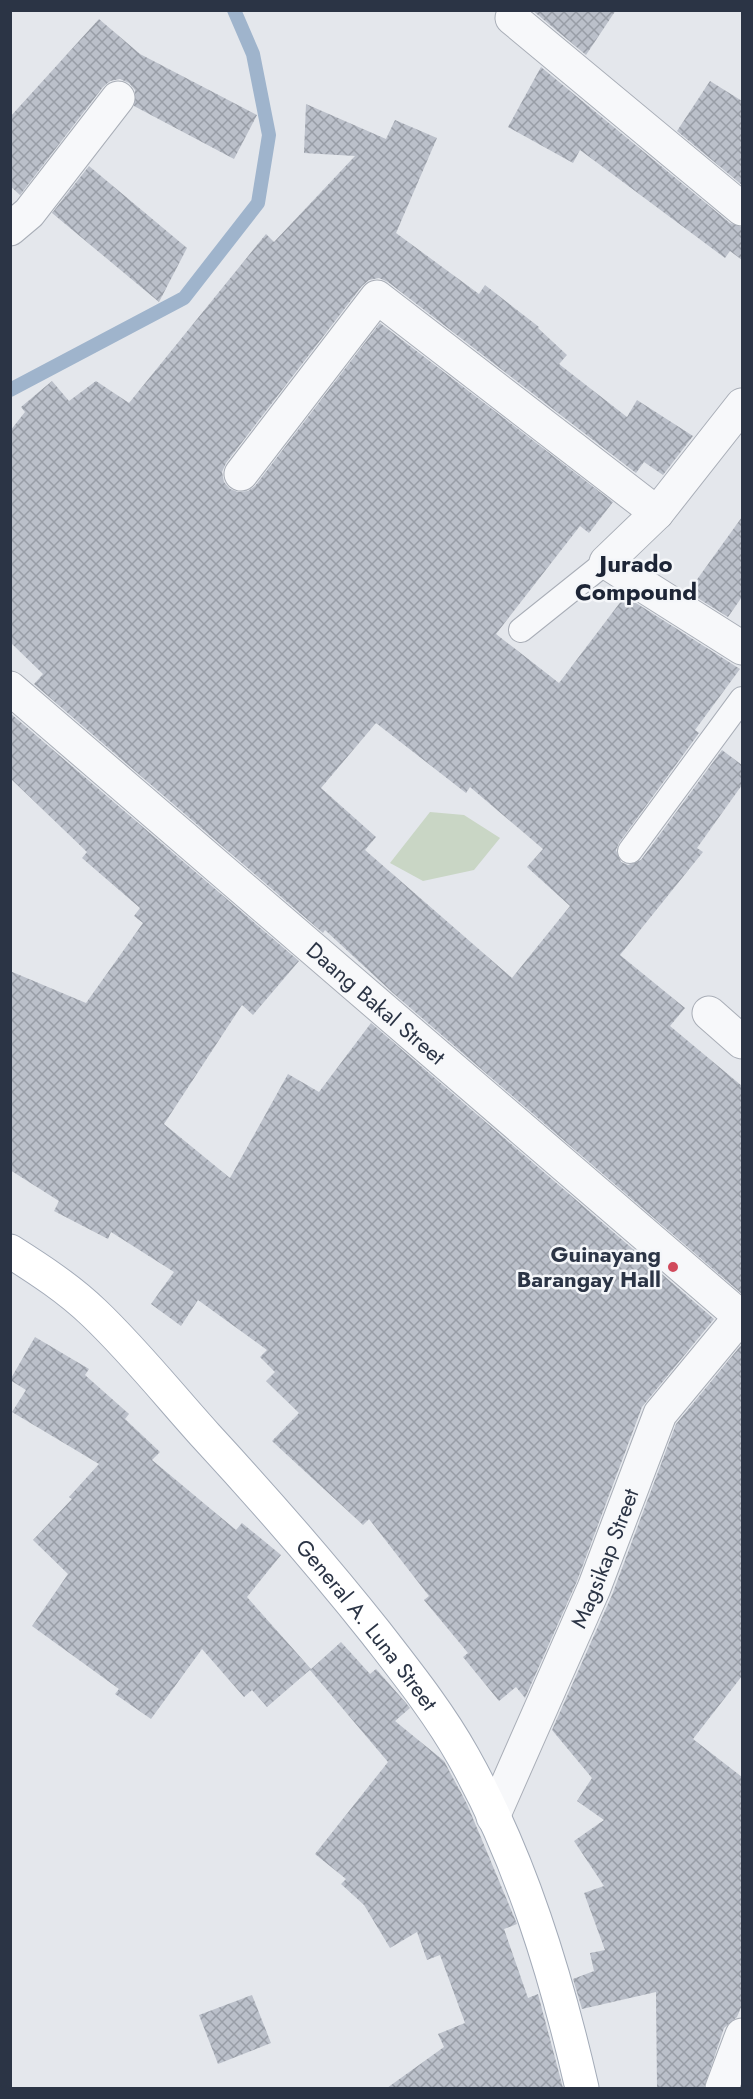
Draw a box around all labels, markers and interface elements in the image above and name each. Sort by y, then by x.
district label: Jurado Compound [575,546,697,609]
street label: Daang Bakal Street [300,934,453,1072]
place label: Guinayang Barangay Hall [517,1238,661,1295]
marker: Guinayang Barangay Hall [666,1260,680,1274]
street label: Magsikap Street [562,1483,647,1633]
street label: General A. Luna Street [288,1532,446,1718]

